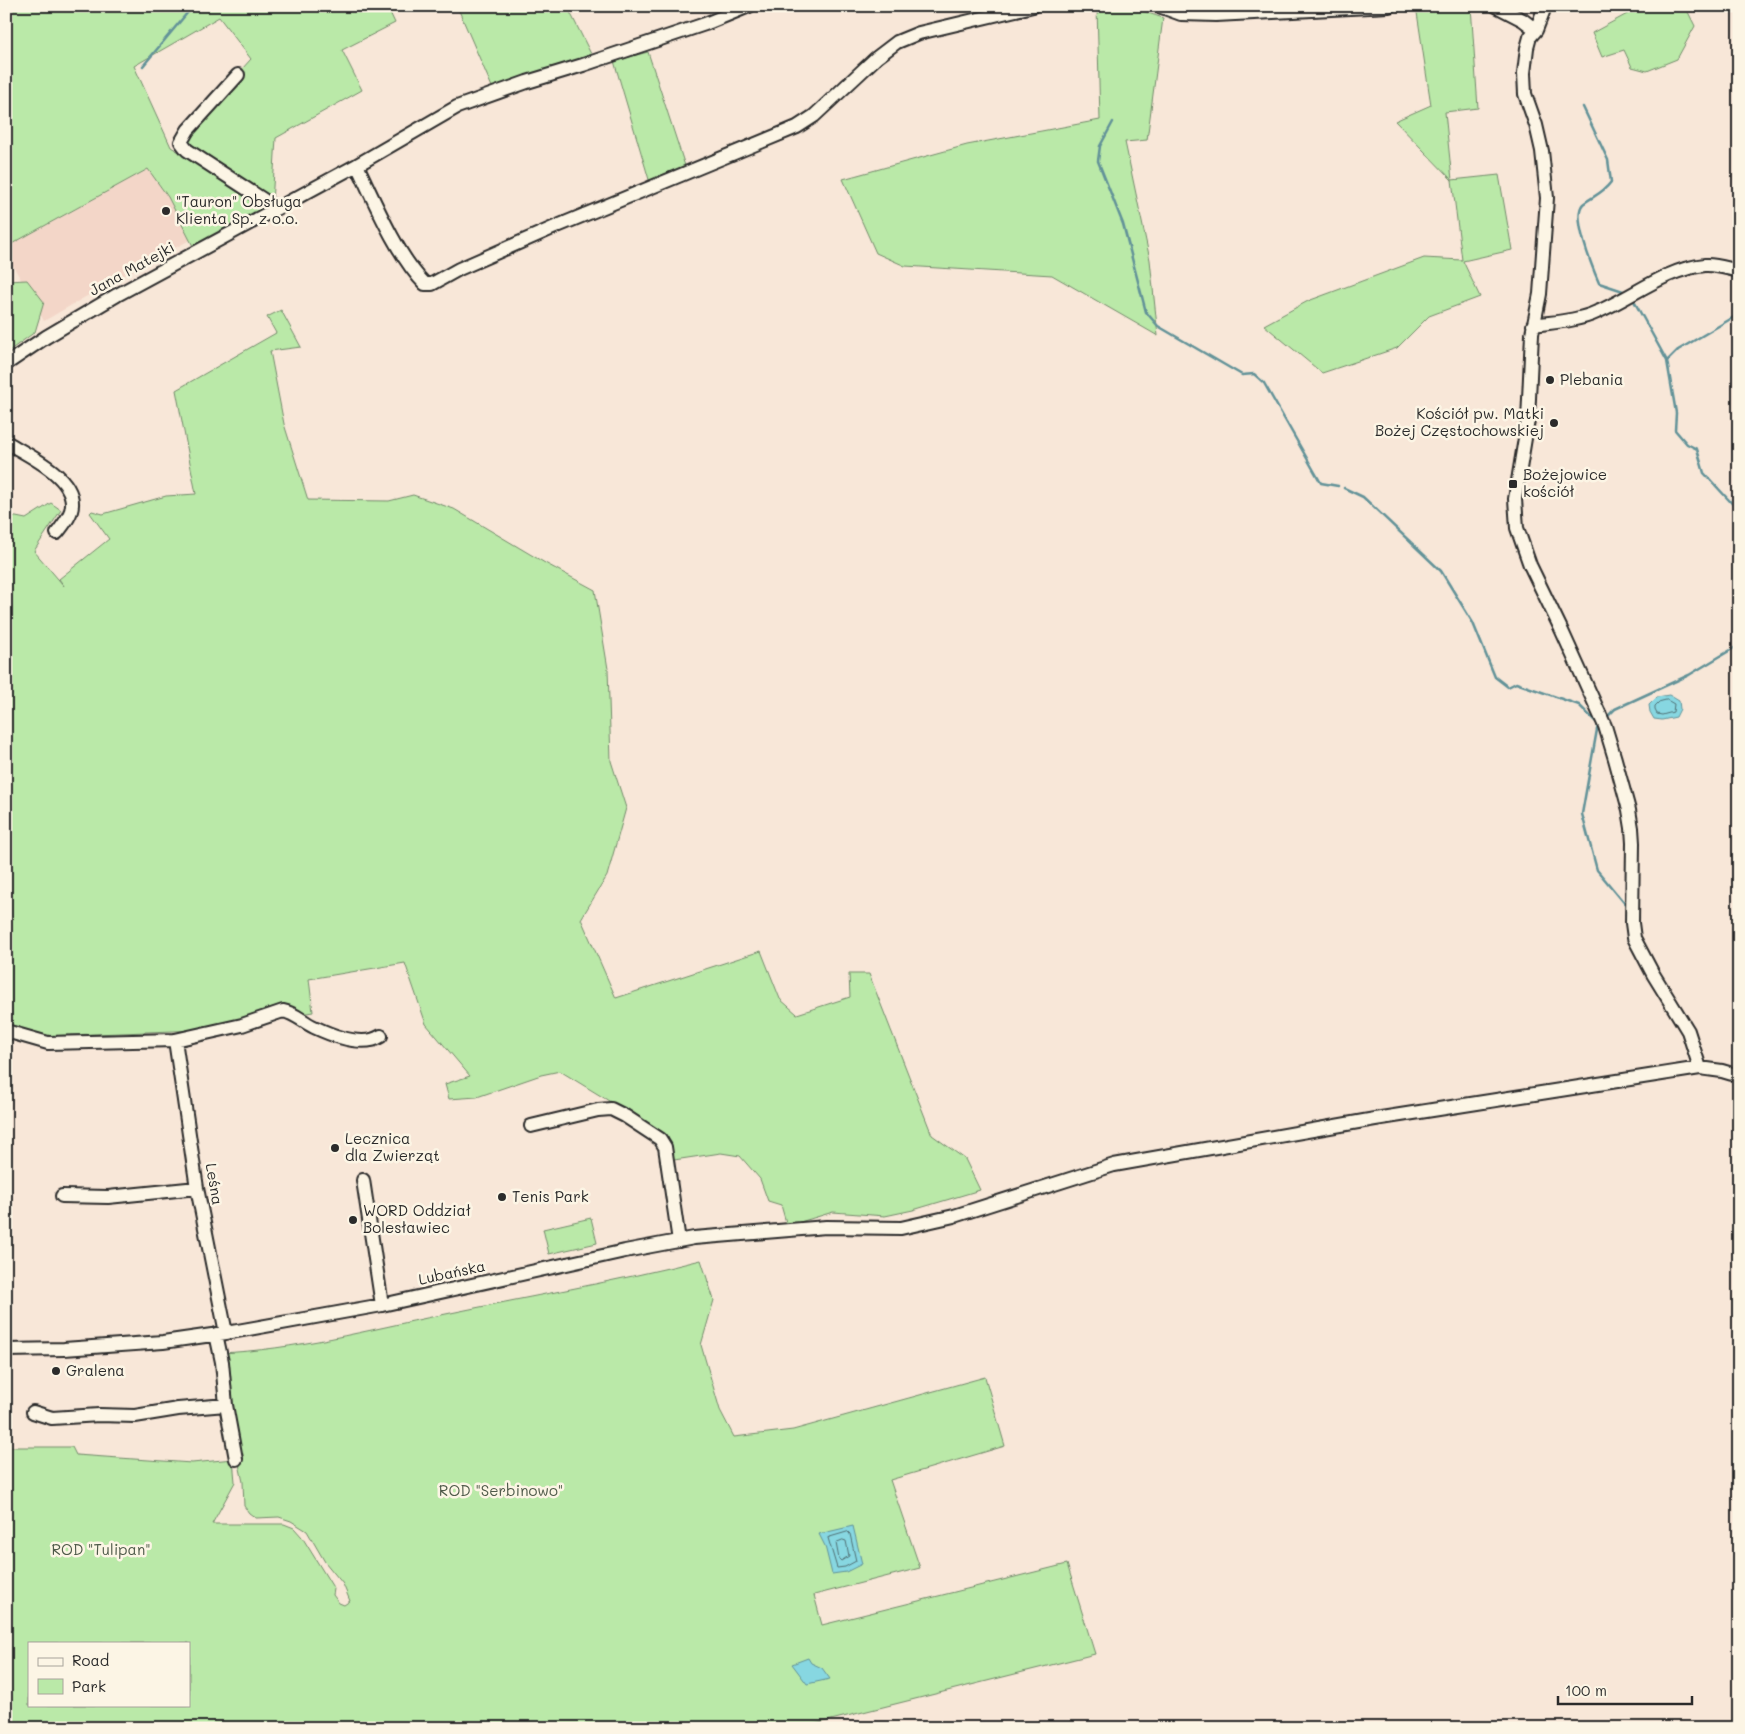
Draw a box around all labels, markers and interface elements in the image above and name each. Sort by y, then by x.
place label: "Tauron" Obsługa Klienta Sp. z o.o. [176,191,302,228]
marker: "Tauron" Obsługa Klienta Sp. z o.o. [160,205,172,217]
street label: Jana Matejki [85,236,178,300]
place label: Plebania [1560,369,1623,389]
marker: Plebania [1544,374,1556,386]
place label: Kościół pw. Matki Bożej Częstochowskiej [1375,403,1544,440]
marker: Kościół pw. Matki Bożej Częstochowskiej [1548,417,1560,429]
place label: Bożejowice kościół [1523,464,1607,501]
marker: Bożejowice kościół [1507,478,1519,490]
place label: Lecznica dla Zwierząt [345,1128,440,1165]
marker: Lecznica dla Zwierząt [329,1142,341,1154]
street label: Leśna [201,1161,228,1206]
place label: Tenis Park [512,1186,589,1206]
marker: Tenis Park [496,1191,508,1203]
place label: WORD Oddział Bolesławiec [363,1200,471,1237]
marker: WORD Oddział Bolesławiec [347,1214,359,1226]
street label: Lubańska [417,1255,487,1289]
place label: Gralena [66,1360,125,1380]
marker: Gralena [50,1365,62,1377]
park label: ROD "Serbinowo" [439,1480,563,1500]
park label: ROD "Tulipan" [51,1539,151,1559]
legend [28,1642,190,1706]
text: Road [72,1650,109,1670]
scale bar [1558,1674,1691,1706]
text: Park [72,1676,106,1696]
text: 100 m [1565,1680,1607,1700]

